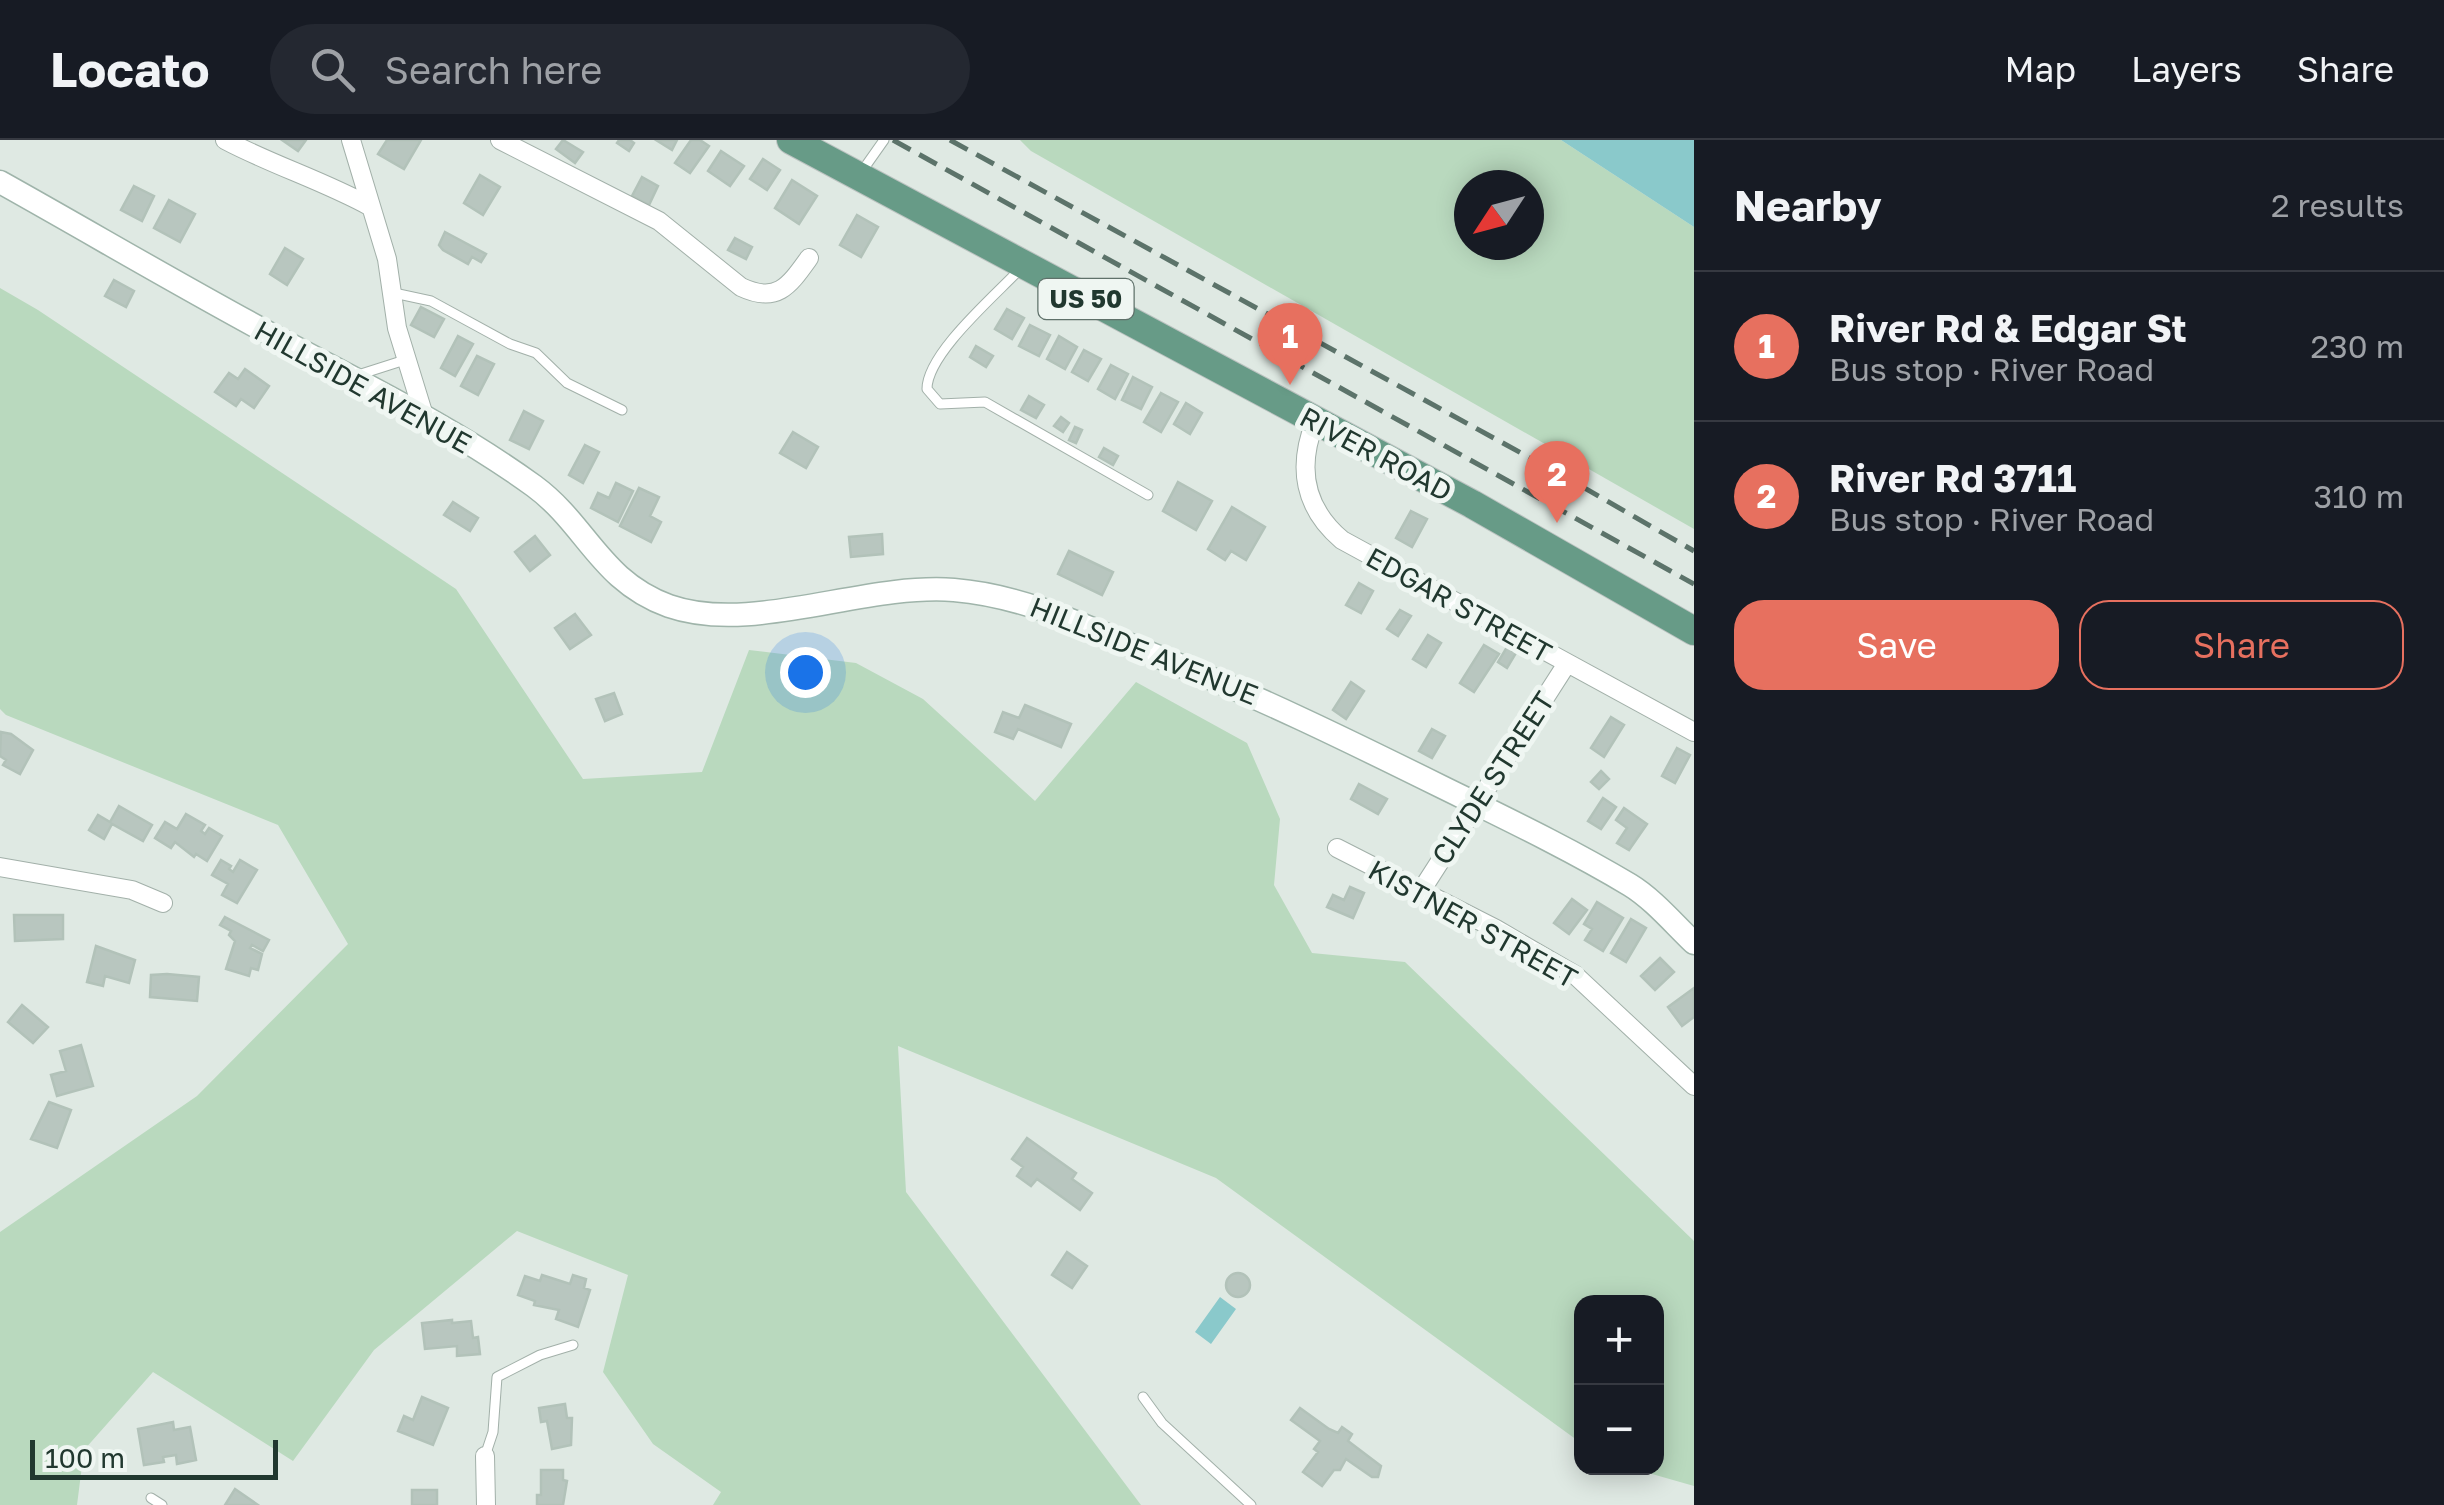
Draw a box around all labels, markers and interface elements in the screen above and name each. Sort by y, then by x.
search box [270,24,970,114]
text: Locato [50,40,210,98]
icon: search [305,42,360,97]
text: Search here [385,47,602,92]
text: Map [2005,48,2076,90]
text: Layers [2131,48,2242,90]
text: Share [2297,48,2394,90]
north arrow [1454,170,1544,260]
text: Nearby [1734,180,1882,230]
text: 2 results [2271,186,2404,224]
road number: US 50 [1038,279,1134,319]
pin: 1 [1258,302,1322,385]
text: River Rd & Edgar St [1829,305,2187,350]
street label: HILLSIDE AVENUE [249,313,477,460]
text: 1 [1758,327,1775,365]
text: 230 m [2311,327,2404,365]
text: Bus stop · River Road [1829,350,2154,388]
street label: RIVER ROAD [1295,400,1458,507]
pin: 2 [1524,440,1590,523]
text: River Rd 3711 [1829,455,2076,500]
text: 2 [1757,477,1776,515]
text: 310 m [2314,477,2404,515]
text: Bus stop · River Road [1829,500,2154,538]
street label: EDGAR STREET [1361,540,1558,669]
street label: HILLSIDE AVENUE [1025,590,1263,711]
button: Save [1734,600,2059,690]
button: Share [2079,600,2404,690]
your location [780,647,831,698]
street label: CLYDE STREET [1425,685,1561,870]
street label: KISTNER STREET [1363,853,1583,995]
map controls [1574,1295,1664,1475]
button: + [1574,1295,1664,1385]
button: − [1574,1385,1664,1475]
scale bar [30,1435,278,1480]
text: 100 m [45,1441,125,1474]

